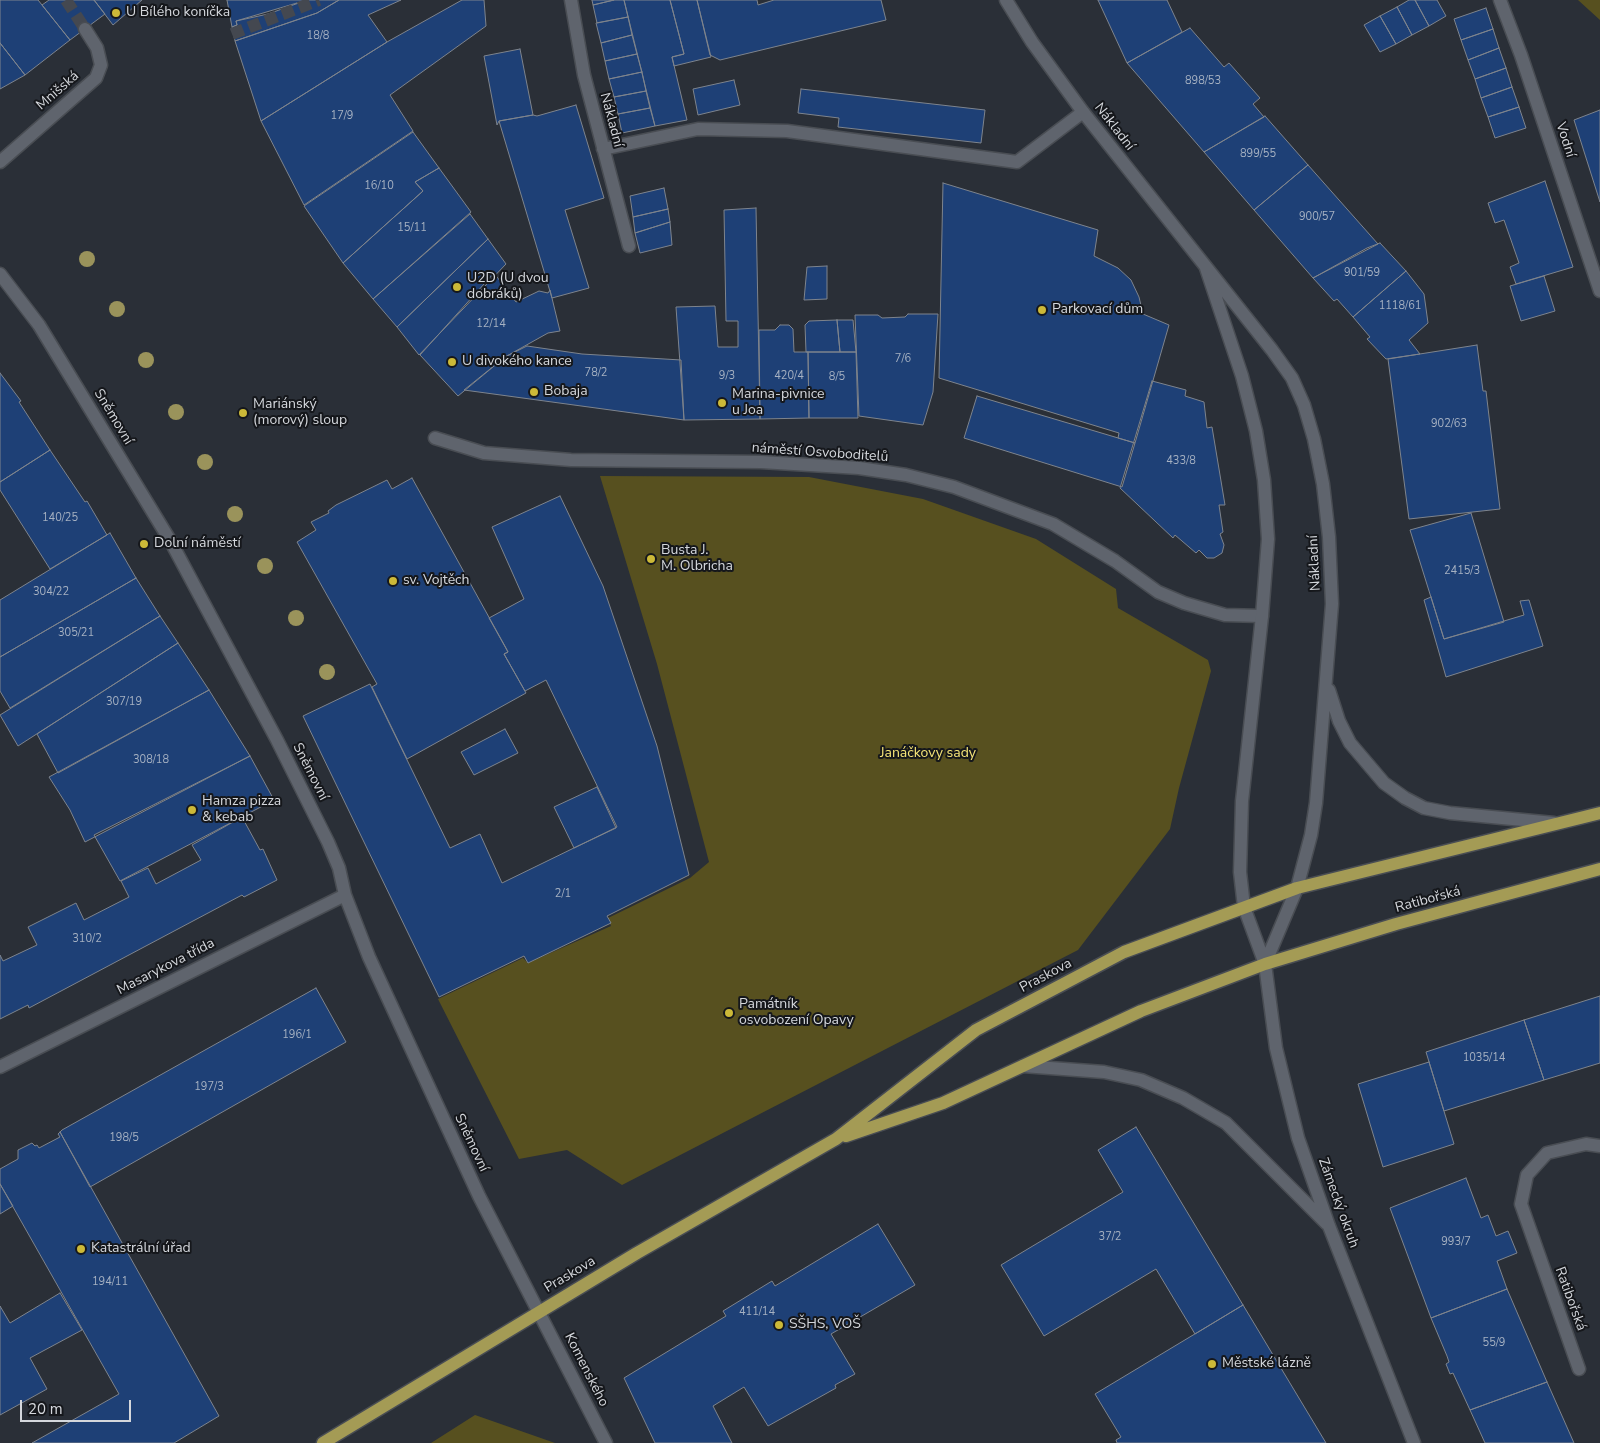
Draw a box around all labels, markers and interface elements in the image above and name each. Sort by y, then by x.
place label: U Bílého koníčka [126,5,230,21]
marker: U Bílého koníčka [110,7,122,19]
house number: 18/8 [307,29,329,43]
street label: Mnišská [33,68,83,114]
house number: 898/53 [1185,74,1221,88]
street label: Nákladní [596,91,626,149]
street label: Nákladní [1090,100,1138,154]
house number: 17/9 [331,109,353,123]
street label: Vodní [1551,120,1579,160]
house number: 899/55 [1240,147,1276,161]
house number: 16/10 [364,179,394,193]
house number: 900/57 [1299,210,1335,224]
house number: 15/11 [397,221,427,235]
house number: 901/59 [1344,266,1380,280]
place label: U2D (U dvou dobráků) [467,271,549,304]
marker: U2D (U dvou dobráků) [451,281,463,293]
house number: 1118/61 [1379,299,1421,313]
place label: Parkovací dům [1052,302,1143,318]
marker: Parkovací dům [1036,304,1048,316]
house number: 12/14 [476,317,506,331]
house number: 7/6 [895,352,911,366]
place label: U divokého kance [462,354,572,370]
marker: U divokého kance [446,356,458,368]
house number: 78/2 [585,366,607,380]
house number: 9/3 [719,369,735,383]
house number: 420/4 [774,369,804,383]
house number: 8/5 [829,370,845,384]
place label: Bobaja [544,384,588,400]
street label: Sněmovní [90,386,136,448]
marker: Bobaja [528,386,540,398]
place label: Marina-pivnice u Joa [732,387,825,420]
place label: Mariánský (morový) sloup [253,397,347,430]
marker: Marina-pivnice u Joa [716,397,728,409]
marker: Mariánský (morový) sloup [237,407,249,419]
house number: 902/63 [1431,417,1467,431]
street label: náměstí Osvoboditelů [751,440,889,466]
house number: 433/8 [1166,454,1196,468]
house number: 140/25 [42,511,78,525]
street label: Nákladní [1305,535,1325,591]
place label: Dolní náměstí [154,536,241,552]
marker: Dolní náměstí [138,538,150,550]
place label: Busta J. M. Olbricha [661,543,733,576]
marker: Busta J. M. Olbricha [645,553,657,565]
house number: 2415/3 [1444,564,1480,578]
place label: sv. Vojtěch [403,573,470,589]
marker: sv. Vojtěch [387,575,399,587]
house number: 304/22 [33,585,69,599]
house number: 305/21 [58,626,94,640]
house number: 307/19 [106,695,142,709]
street label: Sněmovní [288,741,332,803]
park label: Janáčkovy sady [880,746,976,762]
house number: 308/18 [133,753,169,767]
place label: Hamza pizza & kebab [202,794,281,826]
marker: Hamza pizza & kebab [186,804,198,816]
street label: Ratibořská [1394,883,1462,917]
house number: 2/1 [555,887,571,901]
house number: 310/2 [72,932,102,946]
street label: Masarykova třída [114,935,218,999]
street label: Praskova [1017,955,1075,997]
place label: Památník osvobození Opavy [739,997,854,1030]
marker: Památník osvobození Opavy [723,1007,735,1019]
house number: 196/1 [282,1028,312,1042]
house number: 1035/14 [1463,1051,1505,1065]
house number: 197/3 [194,1080,224,1094]
street label: Sněmovní [450,1111,492,1175]
house number: 198/5 [109,1131,139,1145]
street label: Zámecký okruh [1314,1156,1362,1250]
house number: 37/2 [1099,1230,1121,1244]
house number: 993/7 [1441,1235,1471,1249]
place label: Katastrální úřad [91,1241,191,1257]
marker: Katastrální úřad [75,1243,87,1255]
street label: Praskova [541,1253,599,1297]
street label: Ratibořská [1551,1265,1589,1333]
house number: 194/11 [92,1275,128,1289]
house number: 411/14 [739,1305,775,1319]
place label: SŠHS, VOŠ [789,1317,861,1333]
marker: SŠHS, VOŠ [773,1319,785,1331]
street label: Komenského [560,1330,612,1410]
house number: 55/9 [1483,1336,1505,1350]
place label: Městské lázně [1222,1356,1311,1372]
marker: Městské lázně [1206,1358,1218,1370]
scale bar [22,1390,134,1422]
text: 20 m [28,1399,63,1419]

